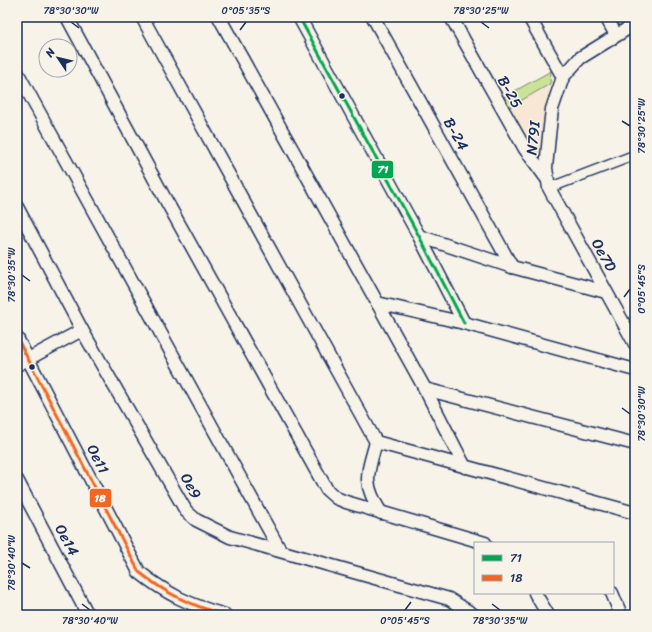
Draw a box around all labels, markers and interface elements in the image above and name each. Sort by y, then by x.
text: 78°30'30"W [43,2,99,20]
text: 0°05'35"S [222,2,271,20]
text: 78°30'25"W [453,2,509,20]
north arrow [38,38,78,78]
text: N [40,44,60,62]
street label: B-25 [490,71,530,113]
unlabelled marker [337,91,347,101]
text: 78°30'25"W [633,98,651,154]
street label: B-24 [436,113,476,155]
street label: N79I [518,119,548,156]
line badge: 71 [371,160,394,179]
text: 71 [378,160,389,179]
street label: Oe7D [584,233,624,277]
text: 78°30'35"W [3,247,21,303]
text: 0°05'45"S [633,264,651,314]
unlabelled marker [27,362,37,372]
text: 78°30'30"W [633,386,651,442]
street label: Oe11 [80,440,116,478]
street label: Oe9 [173,468,209,504]
line badge: 18 [89,488,112,508]
text: 18 [94,489,106,508]
street label: Oe14 [48,519,86,561]
text: 78°30'40"W [3,535,21,591]
legend [474,542,614,594]
text: 71 [510,547,522,569]
text: 18 [510,567,522,589]
text: 78°30'40"W [62,612,118,630]
text: 0°05'45"S [380,612,430,630]
text: 78°30'35"W [472,612,528,630]

